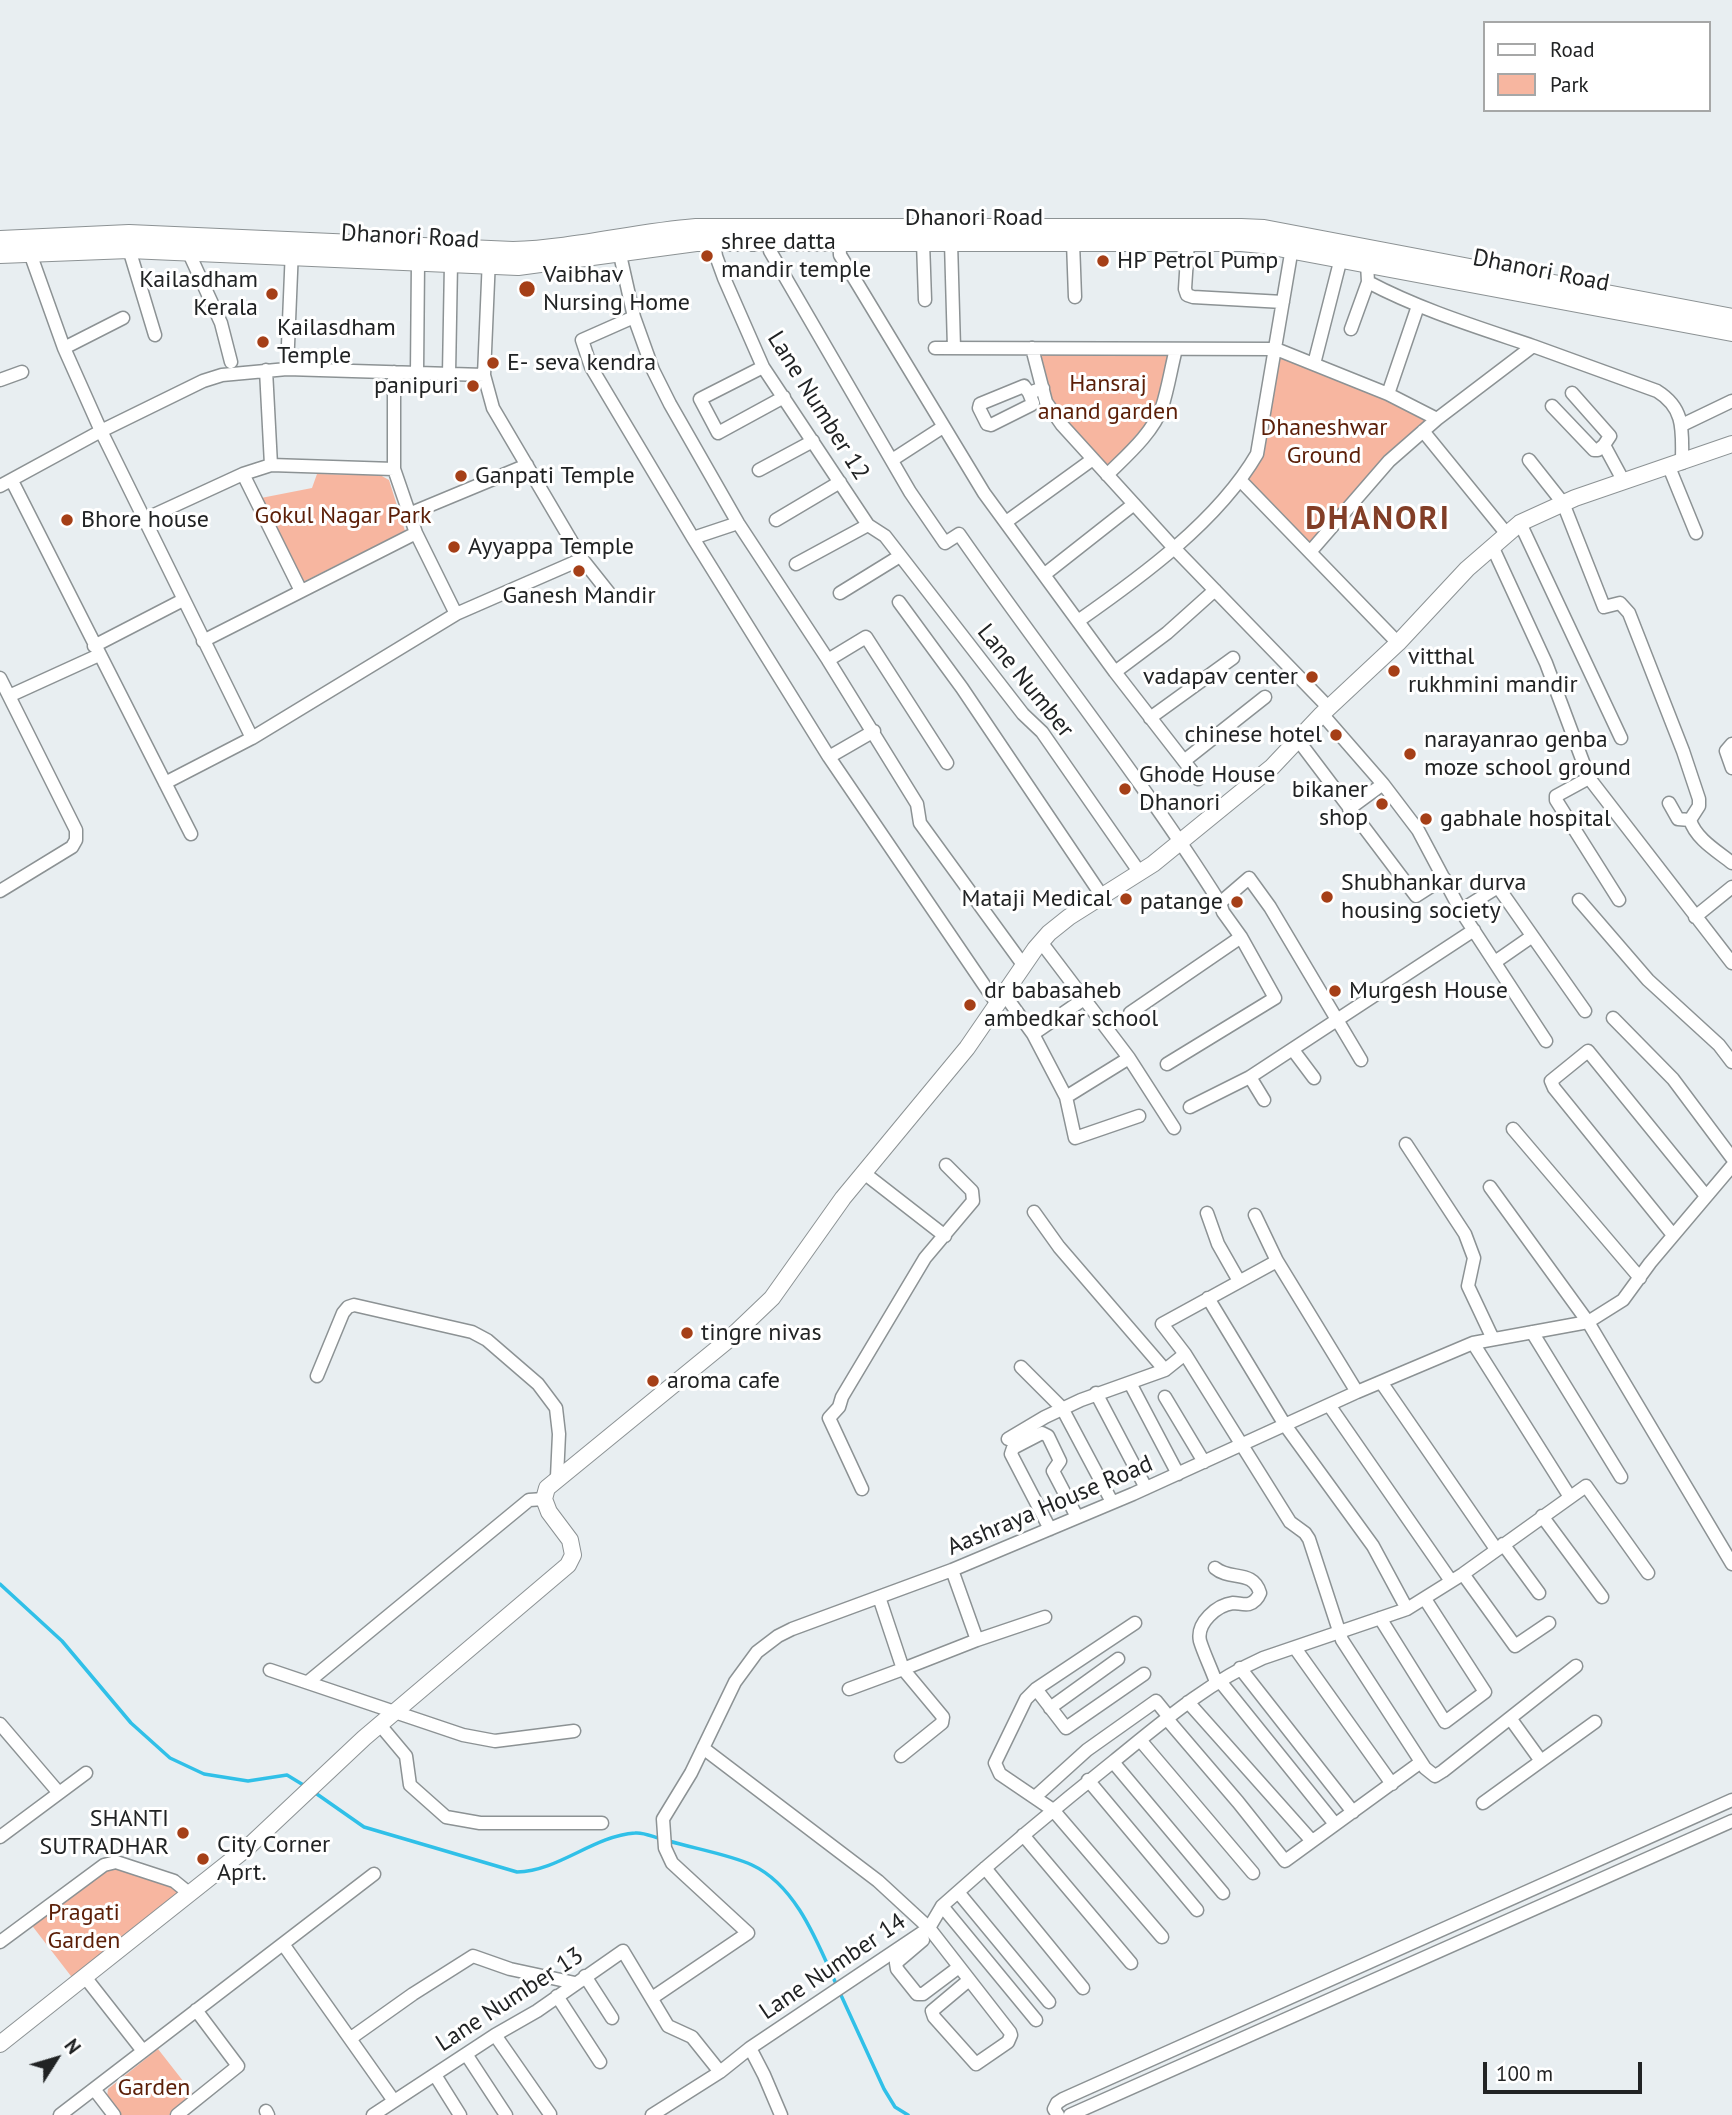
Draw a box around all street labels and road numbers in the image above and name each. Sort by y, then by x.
street label: Dhanori Road [905,204,1043,232]
street label: Dhanori Road [340,219,480,255]
street label: Dhanori Road [1470,244,1612,298]
street label: Lane Number 12 [761,326,875,486]
street label: Lane Number [971,619,1079,743]
street label: Aashraya House Road [943,1450,1157,1562]
street label: Lane Number 14 [754,1908,912,2026]
street label: Lane Number 13 [431,1942,589,2058]

